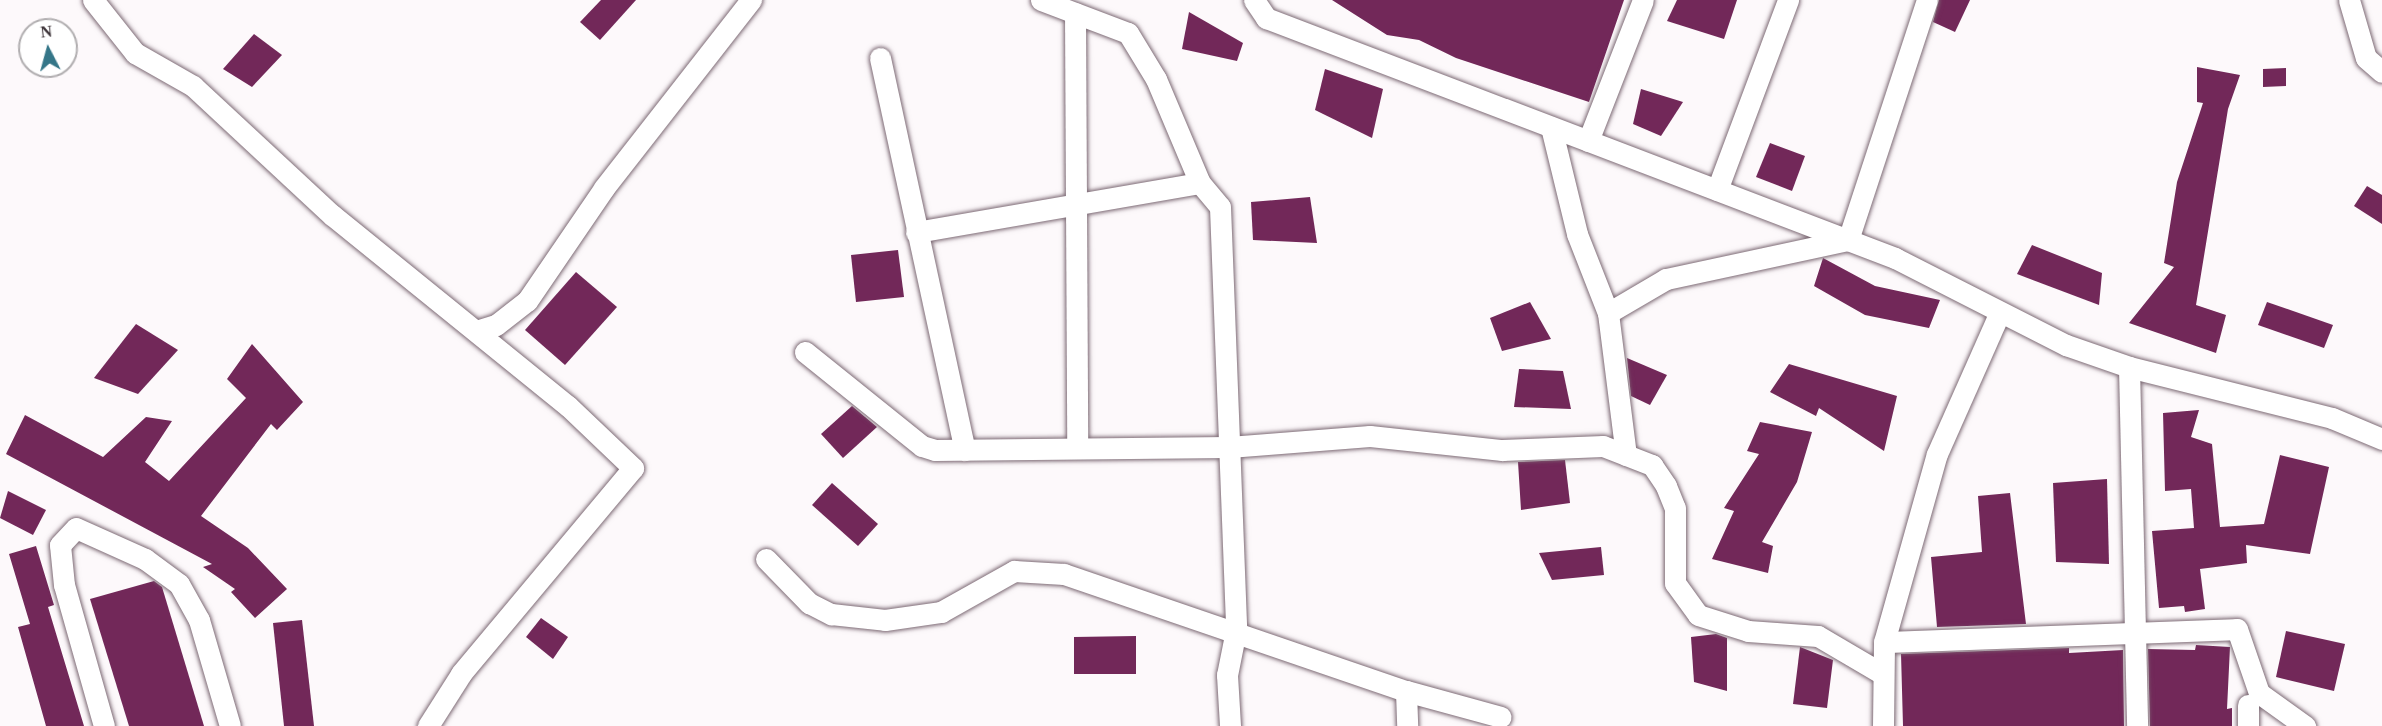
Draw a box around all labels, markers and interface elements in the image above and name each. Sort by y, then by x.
north arrow [18,18,78,78]
text: N [40,23,53,41]

